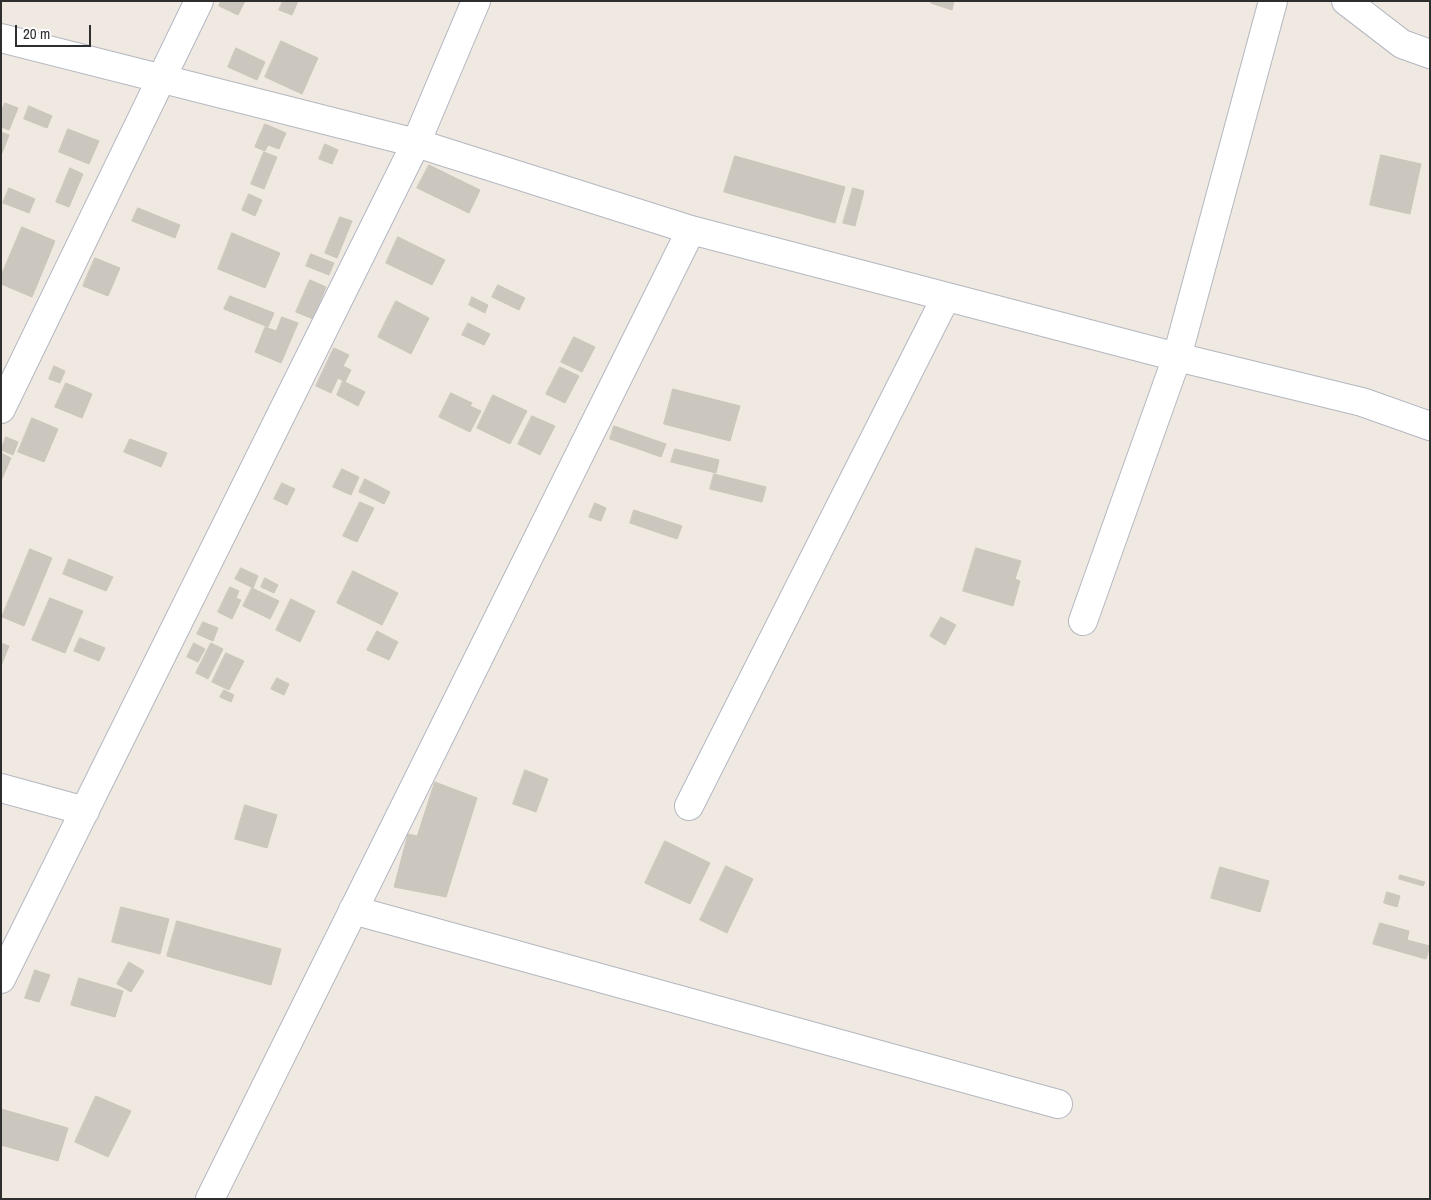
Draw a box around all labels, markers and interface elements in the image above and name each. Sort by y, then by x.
scale bar [18,15,94,47]
text: 20 m [23,23,50,44]

